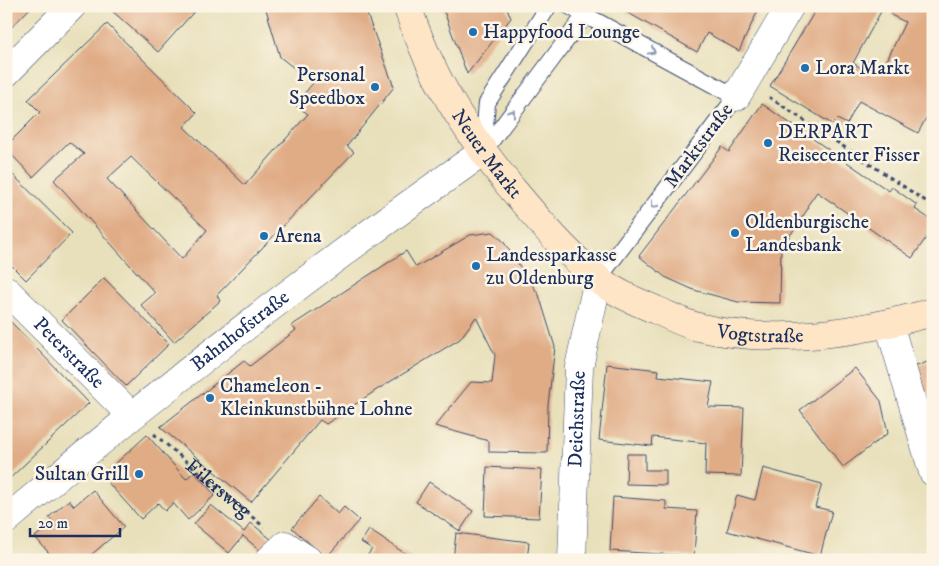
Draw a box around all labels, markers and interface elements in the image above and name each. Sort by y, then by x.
place label: Happyfood Lounge [483,20,640,45]
marker: Happyfood Lounge [467,26,479,38]
one-way arrow [646,45,655,55]
place label: Lora Markt [815,56,910,81]
marker: Lora Markt [799,62,811,74]
place label: Personal Speedbox [289,63,365,111]
marker: Personal Speedbox [369,81,381,93]
street label: Marktstraße [659,99,739,193]
street label: Neuer Markt [446,105,528,204]
one-way arrow [506,109,515,119]
place label: DERPART Reisecenter Fisser [778,120,920,168]
marker: DERPART Reisecenter Fisser [762,137,774,149]
one-way arrow [651,199,660,209]
place label: Oldenburgische Landesbank [745,210,869,258]
place label: Arena [274,224,322,249]
marker: Oldenburgische Landesbank [729,227,741,239]
marker: Arena [258,230,270,242]
place label: Landessparkasse zu Oldenburg [486,243,617,291]
marker: Landessparkasse zu Oldenburg [470,260,482,272]
street label: Bahnhofstraße [186,285,294,377]
street label: Peterstraße [28,312,110,394]
street label: Vogtstraße [714,319,804,349]
street label: Deichstraße [563,370,591,468]
place label: Chameleon - Kleinkunstbühne Lohne [220,374,413,422]
marker: Chameleon - Kleinkunstbühne Lohne [204,392,216,404]
street label: Eilersweg [180,453,256,523]
place label: Sultan Grill [35,462,129,487]
marker: Sultan Grill [133,468,145,480]
scale bar [30,506,120,538]
text: 20 m [38,514,68,533]

